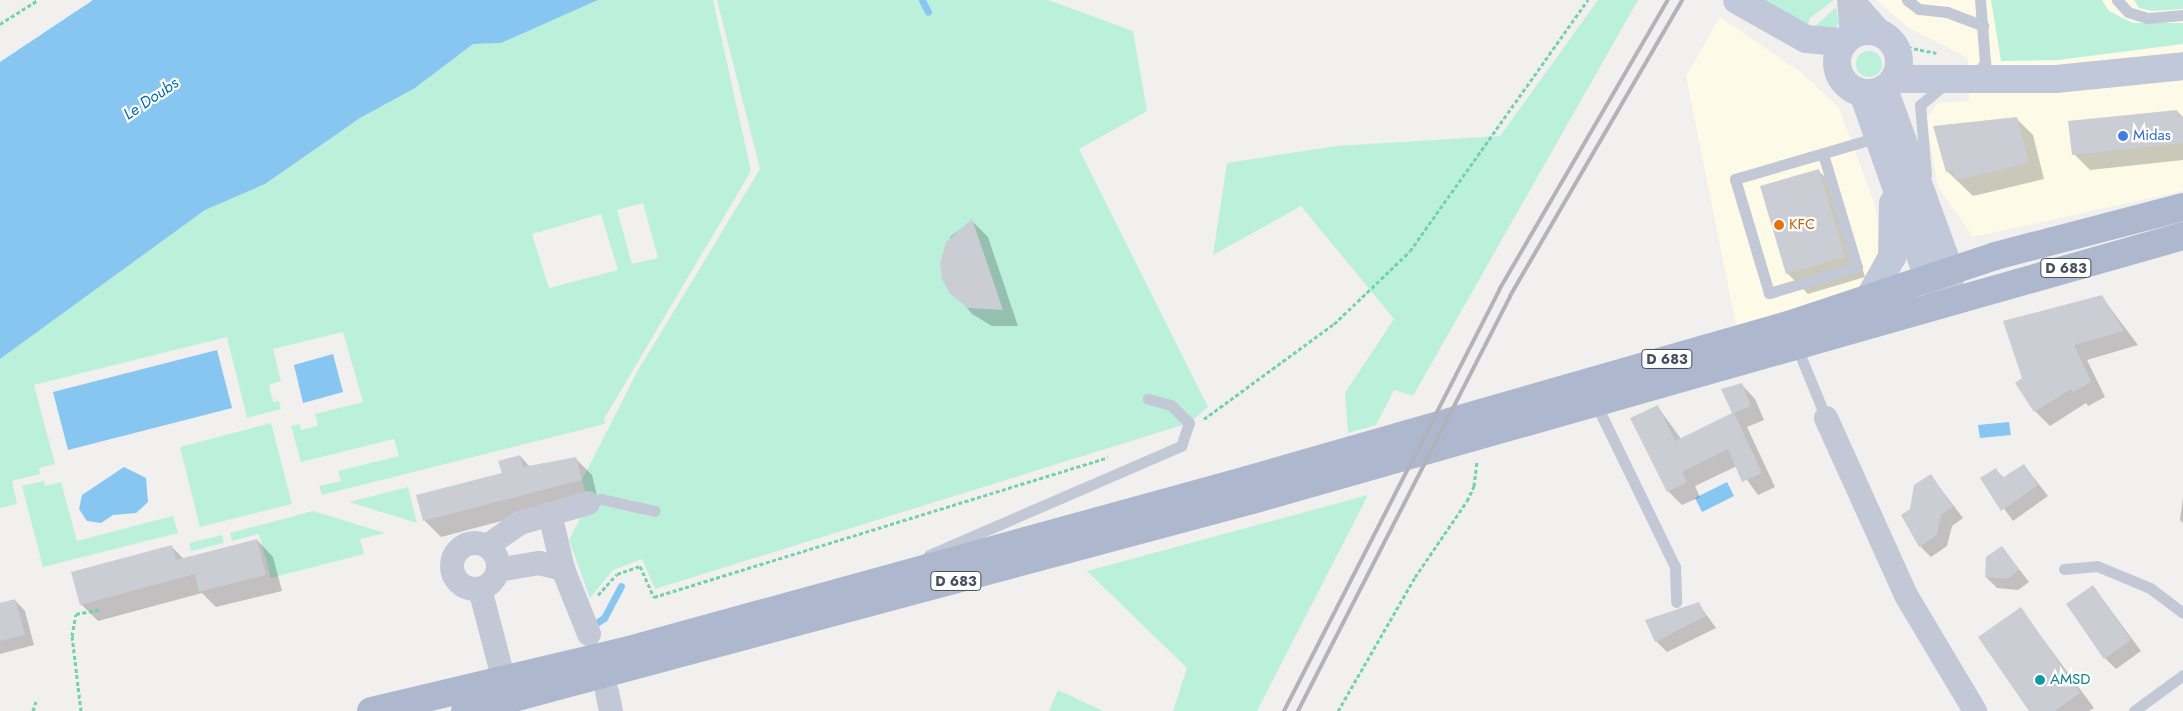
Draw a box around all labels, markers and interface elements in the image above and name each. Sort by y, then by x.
water label: Le Doubs [120,74,182,124]
place label: Midas [2133,127,2171,145]
marker: Midas [2117,130,2129,142]
place label: KFC [1789,216,1815,234]
marker: KFC [1773,219,1785,231]
road number: D 683 [2040,256,2092,280]
road number: D 683 [1641,348,1693,370]
road number: D 683 [930,570,982,592]
place label: AMSD [2050,671,2090,689]
marker: AMSD [2034,674,2046,686]

